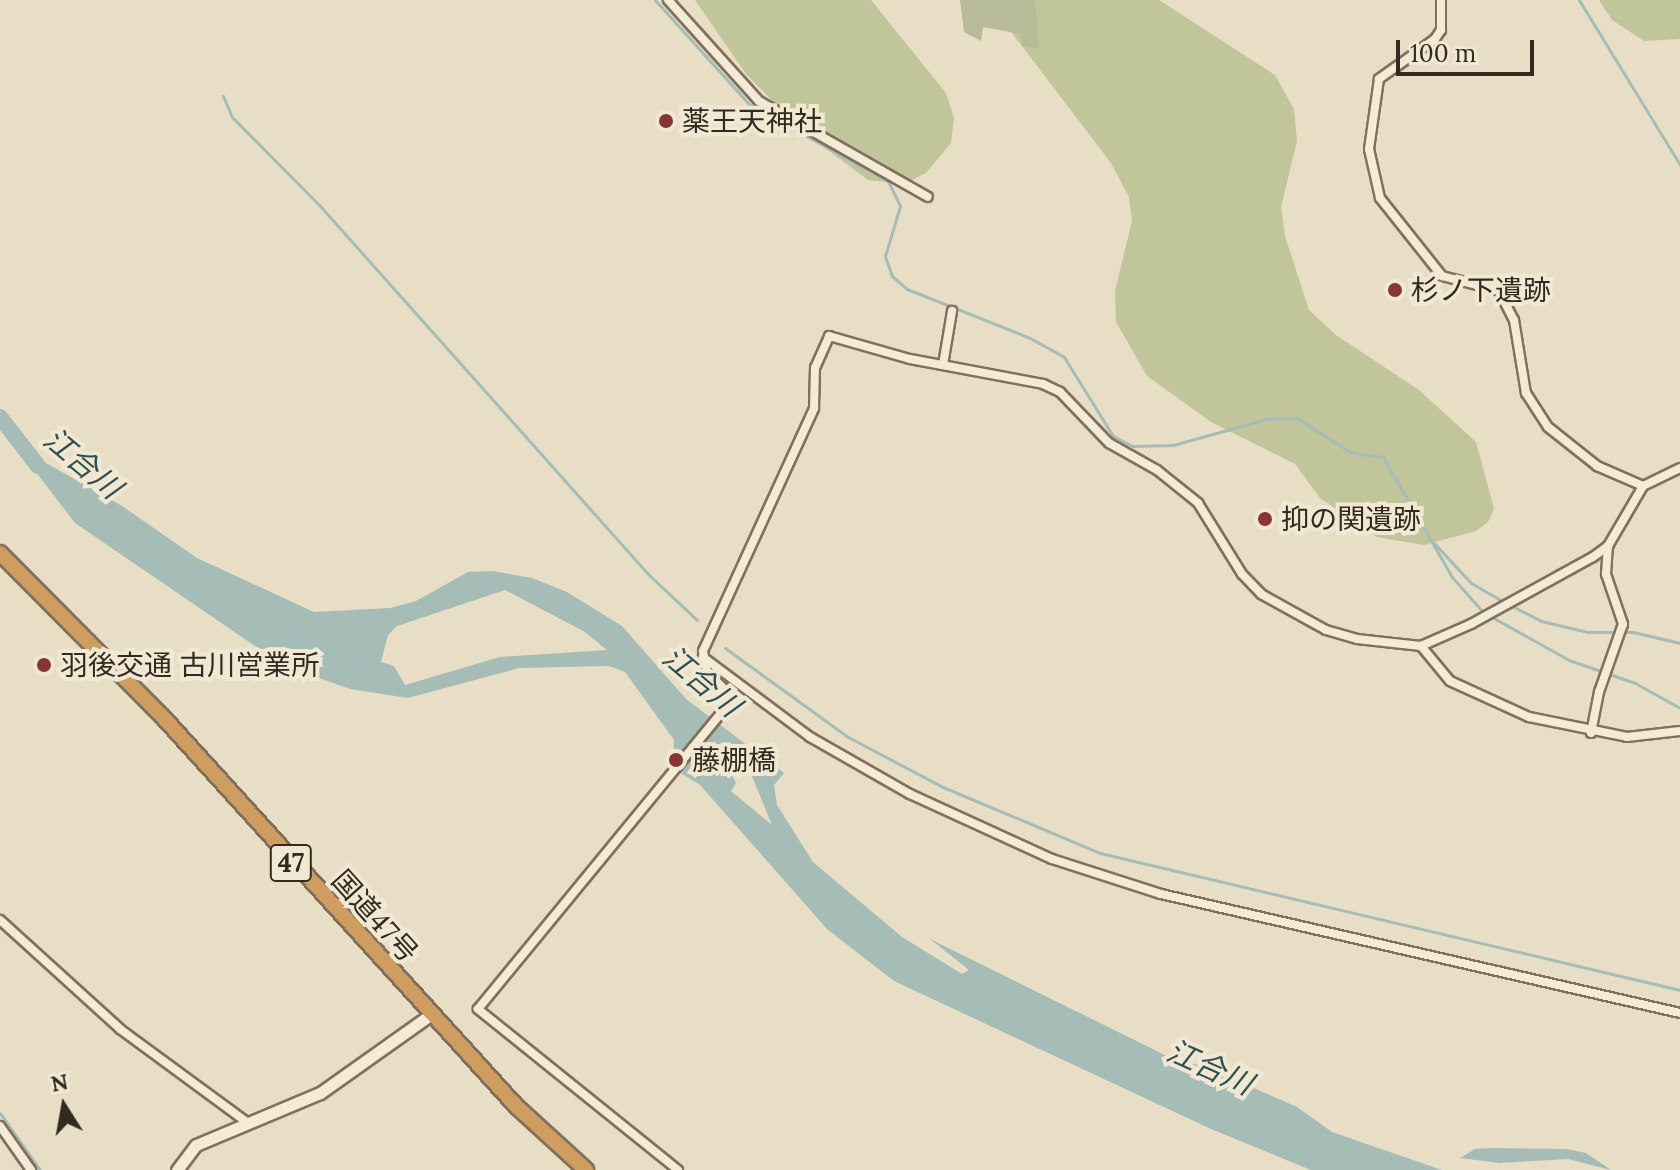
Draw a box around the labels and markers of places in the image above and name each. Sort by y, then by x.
place label: 薬王天神社 [682,104,822,138]
marker: 薬王天神社 [657,112,675,130]
place label: 杉ノ下遺跡 [1411,273,1551,307]
marker: 杉ノ下遺跡 [1386,281,1404,299]
place label: 抑の関遺跡 [1281,502,1421,536]
marker: 抑の関遺跡 [1256,510,1274,528]
place label: 羽後交通 古川営業所 [60,648,319,682]
marker: 羽後交通 古川営業所 [35,656,53,674]
place label: 藤棚橋 [692,743,776,777]
marker: 藤棚橋 [667,751,685,769]

